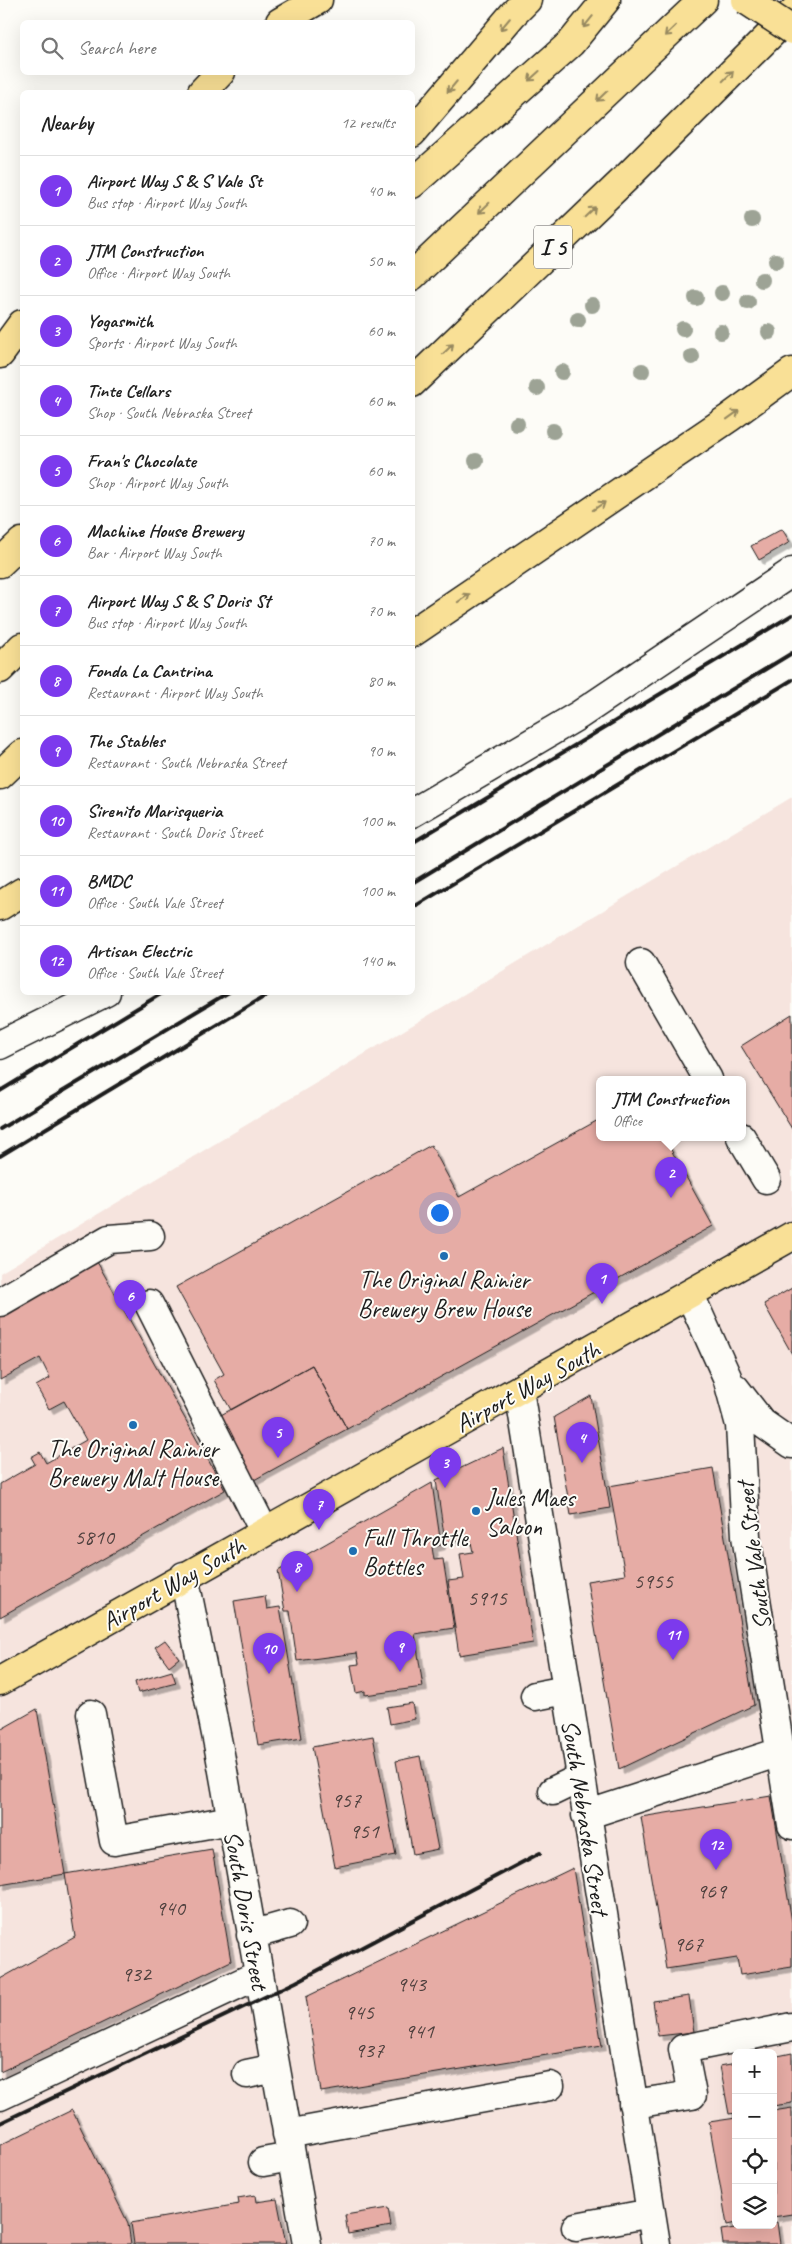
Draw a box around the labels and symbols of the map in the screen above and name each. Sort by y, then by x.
one-way arrow [583,15,594,28]
one-way arrow [499,17,510,30]
one-way arrow [664,25,676,37]
one-way arrow [528,70,541,81]
one-way arrow [722,70,734,82]
one-way arrow [446,80,457,93]
one-way arrow [595,90,608,102]
one-way arrow [478,202,490,214]
one-way arrow [584,206,596,218]
road number: I 5 [534,226,572,268]
one-way arrow [441,343,454,355]
one-way arrow [726,410,740,420]
one-way arrow [592,501,606,512]
one-way arrow [457,593,471,603]
pin: 2 [655,1157,687,1198]
your location [427,1200,453,1226]
marker: The Original Rainier Brewery Brew House [438,1250,450,1262]
pin: 1 [586,1263,618,1304]
place label: The Original Rainier Brewery Brew House [358,1264,532,1325]
pin: 6 [114,1280,146,1321]
street label: Airport Way South [449,1333,607,1440]
pin: 5 [262,1417,294,1458]
marker: The Original Rainier Brewery Malt House [127,1419,139,1431]
pin: 4 [566,1422,598,1463]
place label: The Original Rainier Brewery Malt House [48,1433,221,1494]
pin: 3 [429,1447,461,1488]
street label: South Vale Street [729,1476,779,1632]
place label: Jules Maes Saloon [485,1482,577,1543]
pin: 7 [303,1489,335,1530]
marker: Jules Maes Saloon [470,1505,482,1517]
place label: Full Throttle Bottles [363,1522,470,1583]
house number: 5810 [74,1523,116,1551]
street label: Airport Way South [96,1529,252,1638]
marker: Full Throttle Bottles [347,1545,359,1557]
pin: 8 [281,1551,313,1592]
house number: 5955 [633,1567,674,1595]
house number: 5915 [467,1584,508,1612]
pin: 11 [657,1619,689,1660]
pin: 9 [384,1631,416,1672]
pin: 10 [253,1633,285,1674]
street label: South Nebraska Street [554,1717,617,1921]
house number: 957 [331,1786,362,1814]
house number: 951 [349,1817,380,1845]
street label: South Doris Street [216,1828,276,1995]
pin: 12 [700,1829,732,1870]
house number: 969 [696,1877,728,1905]
house number: 940 [155,1894,187,1922]
house number: 967 [673,1930,704,1958]
house number: 932 [121,1960,153,1988]
house number: 943 [396,1970,428,1998]
house number: 945 [344,1998,375,2026]
house number: 941 [404,2017,435,2045]
house number: 937 [354,2036,385,2064]

